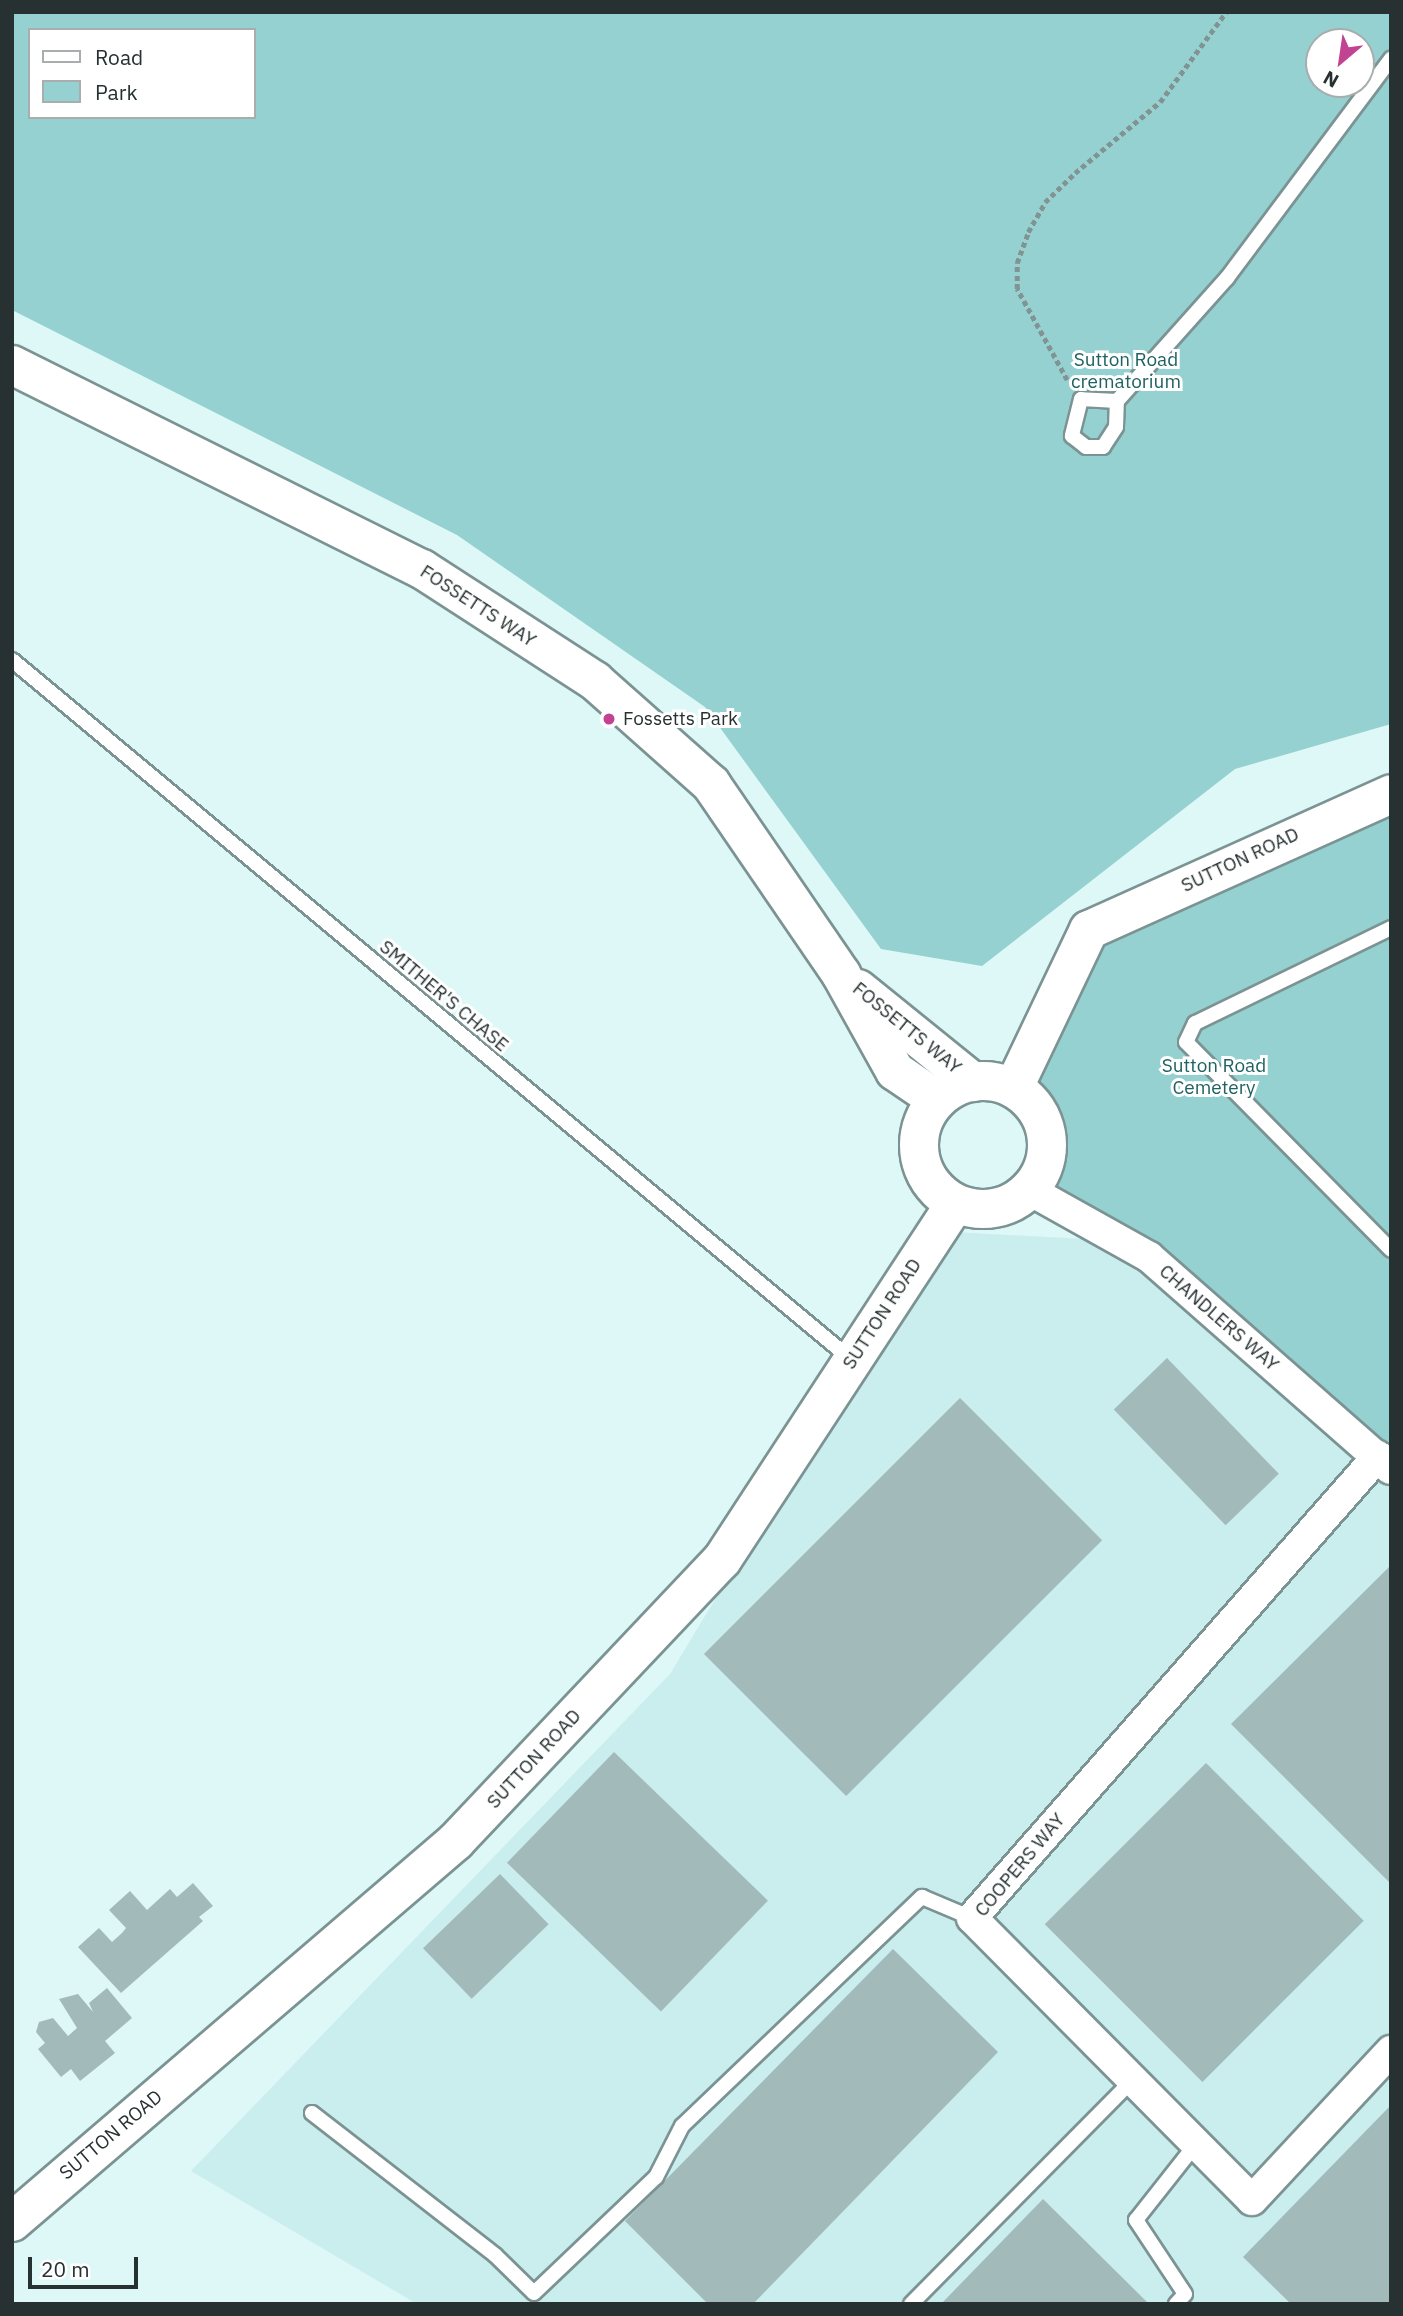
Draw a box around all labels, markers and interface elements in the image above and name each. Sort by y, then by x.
legend [28,28,256,119]
north arrow [1305,28,1375,98]
text: Road [95,43,143,71]
text: N [1319,66,1343,93]
text: Park [95,78,138,106]
park label: Sutton Road crematorium [1071,349,1181,393]
street label: FOSSETTS WAY [416,560,540,652]
place label: Fossetts Park [623,708,738,730]
marker: Fossetts Park [601,711,617,727]
street label: SUTTON ROAD [1178,823,1302,897]
street label: SMITHER'S CHASE [375,935,513,1057]
street label: FOSSETTS WAY [848,977,966,1079]
park label: Sutton Road Cemetery [1162,1055,1266,1099]
street label: SUTTON ROAD [838,1254,926,1374]
street label: CHANDLERS WAY [1154,1260,1284,1376]
street label: SUTTON ROAD [482,1705,586,1813]
street label: COOPERS WAY [970,1809,1070,1921]
street label: SUTTON ROAD [55,2085,167,2185]
scale bar [32,2242,142,2286]
text: 20 m [41,2255,90,2283]

